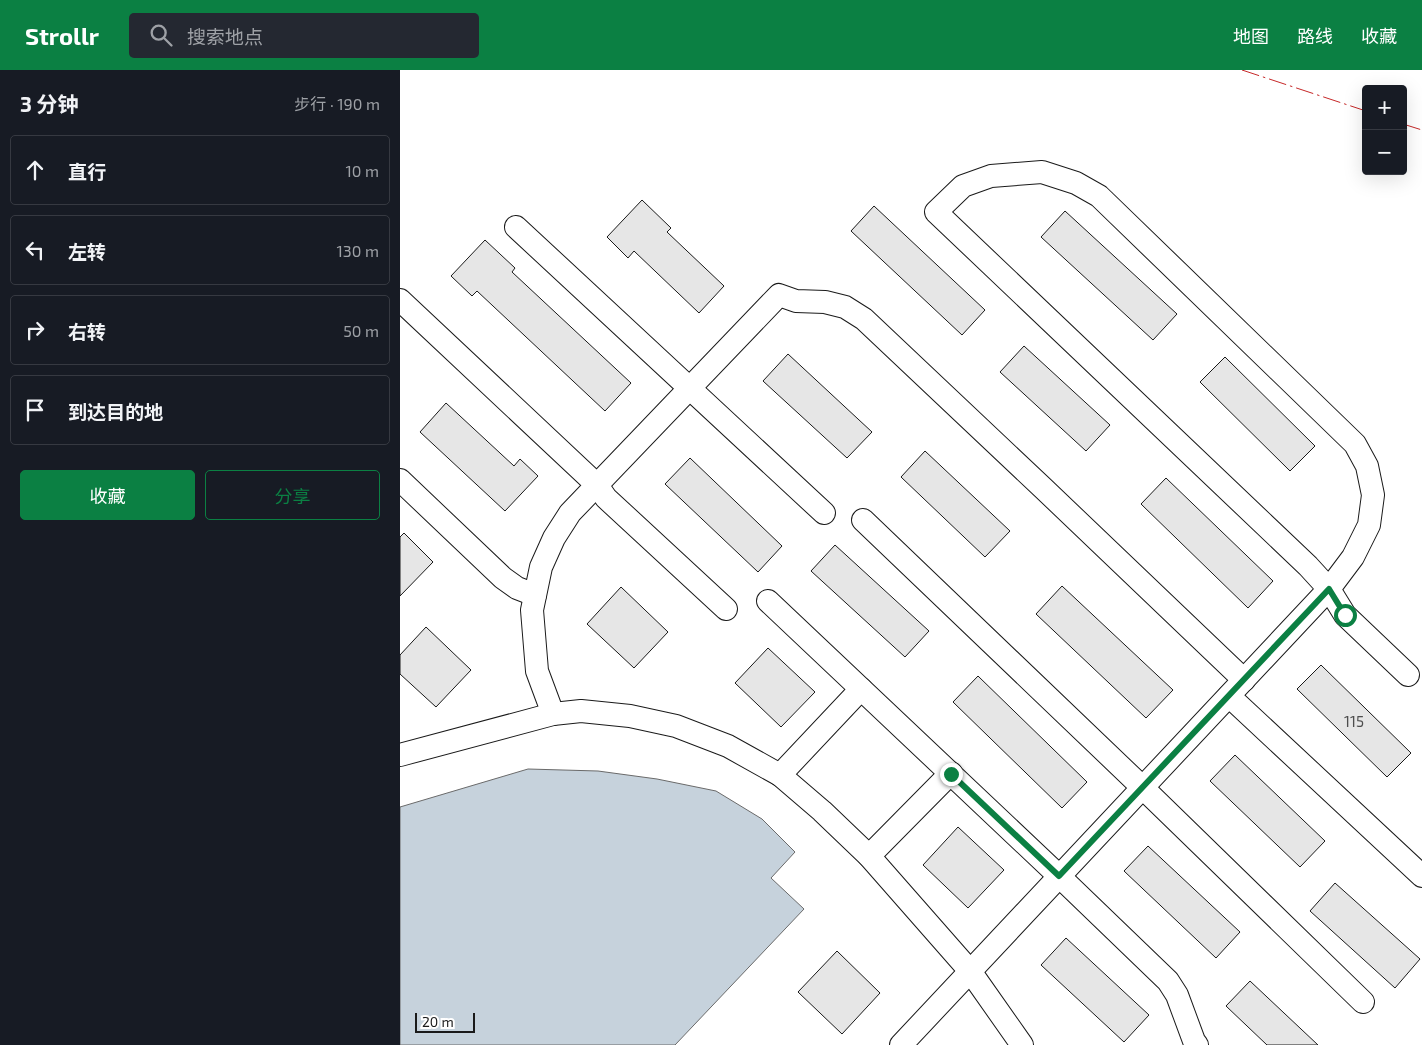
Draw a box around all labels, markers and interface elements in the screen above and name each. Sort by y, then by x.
search box [129,13,479,58]
text: Strollr [25,21,99,50]
icon: search [147,21,175,49]
text: 搜索地点 [187,25,263,48]
text: 地图 [1233,25,1269,47]
text: 路线 [1297,25,1333,47]
text: 收藏 [1361,25,1397,47]
map controls [1362,85,1407,175]
button: + [1362,85,1407,130]
text: 3 分钟 [20,91,78,116]
text: 步行 · 190 m [294,94,380,113]
button: − [1362,130,1407,175]
icon: ahead [21,156,49,184]
text: 直行 [68,160,106,183]
text: 10 m [345,161,379,180]
icon: left [21,236,49,264]
text: 左转 [68,240,106,263]
text: 130 m [337,241,379,260]
icon: right [21,316,49,344]
text: 右转 [68,320,106,343]
text: 50 m [343,321,379,340]
icon: arrive [21,396,49,424]
text: 到达目的地 [68,400,163,423]
button: 收藏 [20,470,195,520]
button: 分享 [205,470,380,520]
route start [1334,604,1357,627]
house number: 115 [1344,712,1364,730]
route end [940,763,963,786]
scale bar [415,1010,475,1033]
text: 20 m [422,1013,454,1030]

